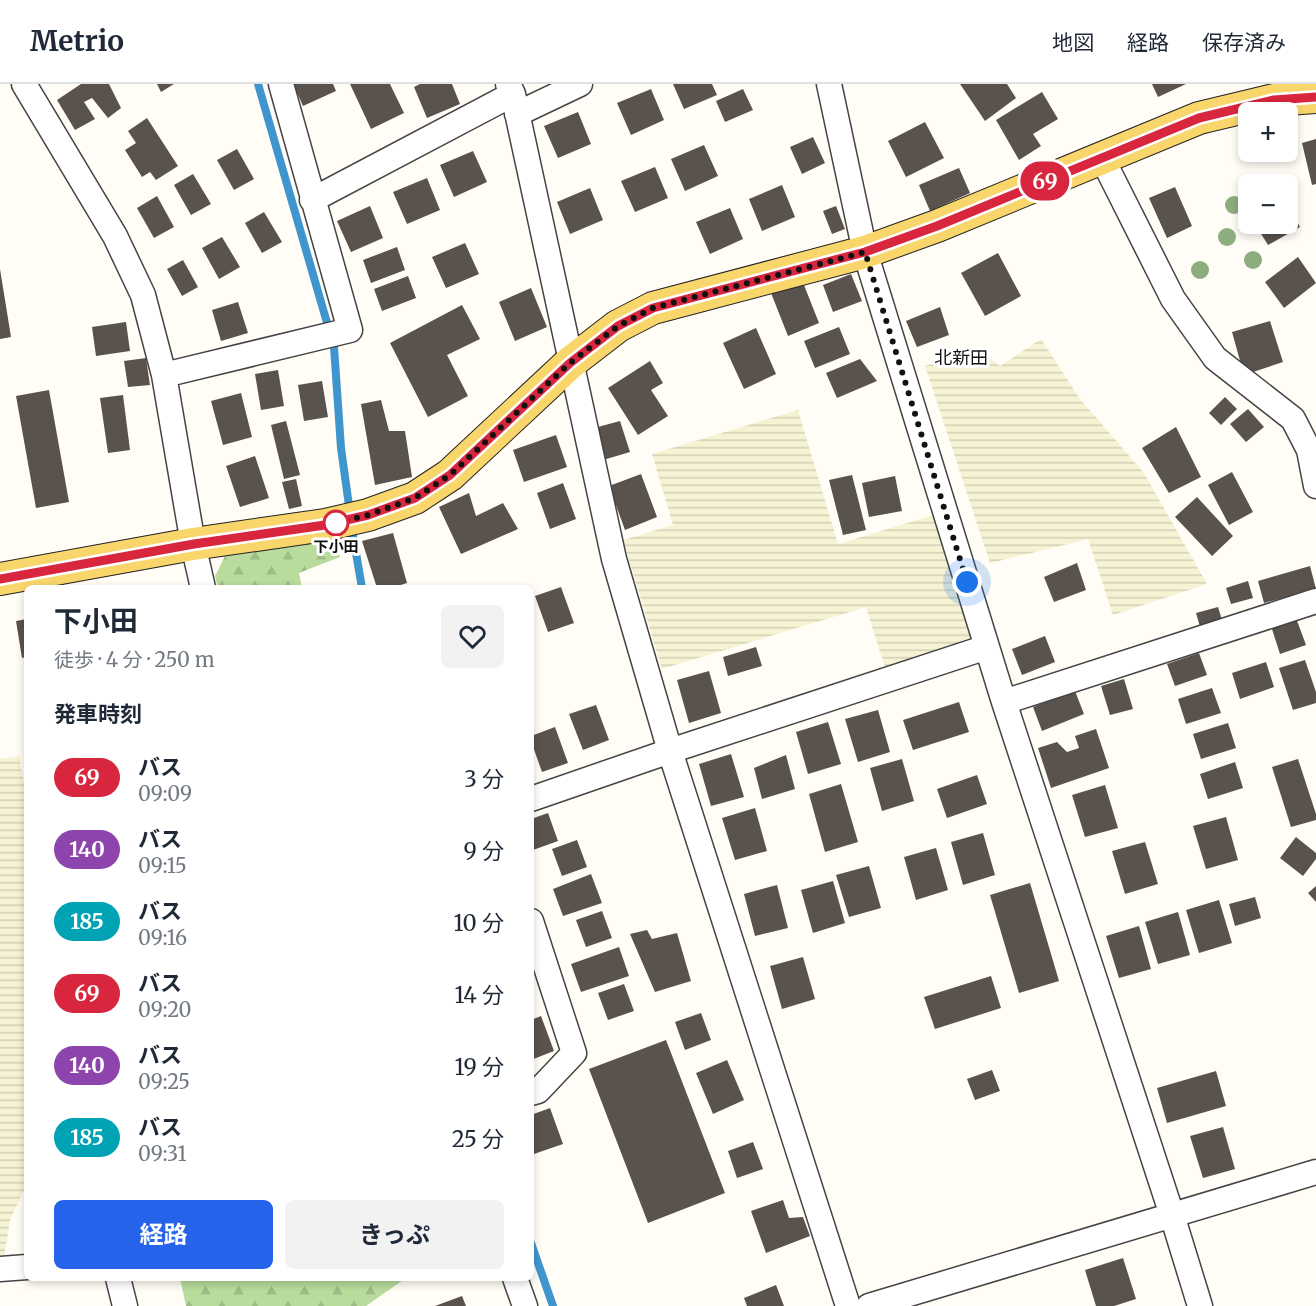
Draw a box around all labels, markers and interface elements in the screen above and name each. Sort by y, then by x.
text: Metrio [30,23,124,59]
text: 地図 [1052,29,1094,56]
text: 経路 [1127,29,1169,56]
text: 保存済み [1202,29,1286,56]
map controls [1238,102,1298,234]
button: + [1238,102,1298,162]
line badge: 69 [1018,162,1072,200]
text: 69 [1032,168,1058,195]
button: − [1238,174,1298,234]
district label: 北新田 [934,346,988,369]
marker: 下小田 [323,510,349,536]
place label: 下小田 [313,537,359,556]
your location [952,567,982,597]
text: 下小田 [54,603,138,639]
button: heart [441,605,504,668]
text: 徒歩 · 4 分 · 250 m [54,647,215,672]
text: 発車時刻 [54,700,142,728]
text: バス [138,753,182,781]
text: 69 [74,764,100,791]
text: 3 分 [464,765,504,793]
text: 09:09 [138,781,192,806]
text: バス [138,825,182,853]
text: 140 [69,836,105,863]
text: 9 分 [463,837,504,865]
text: 09:15 [138,853,187,878]
text: バス [138,897,182,925]
text: 185 [70,908,104,935]
text: 10 分 [454,909,504,937]
text: 09:16 [138,925,187,950]
text: バス [138,969,182,997]
text: 69 [74,980,100,1007]
text: 14 分 [455,981,504,1009]
text: 09:20 [138,997,192,1022]
text: バス [138,1041,182,1069]
text: 140 [69,1052,105,1079]
text: 19 分 [455,1053,504,1081]
text: 09:25 [138,1069,190,1094]
text: バス [138,1113,182,1141]
text: 185 [70,1124,104,1151]
text: 25 分 [452,1125,504,1153]
text: 09:31 [138,1141,186,1166]
button: 経路 [54,1200,273,1269]
button: きっぷ [285,1200,504,1269]

